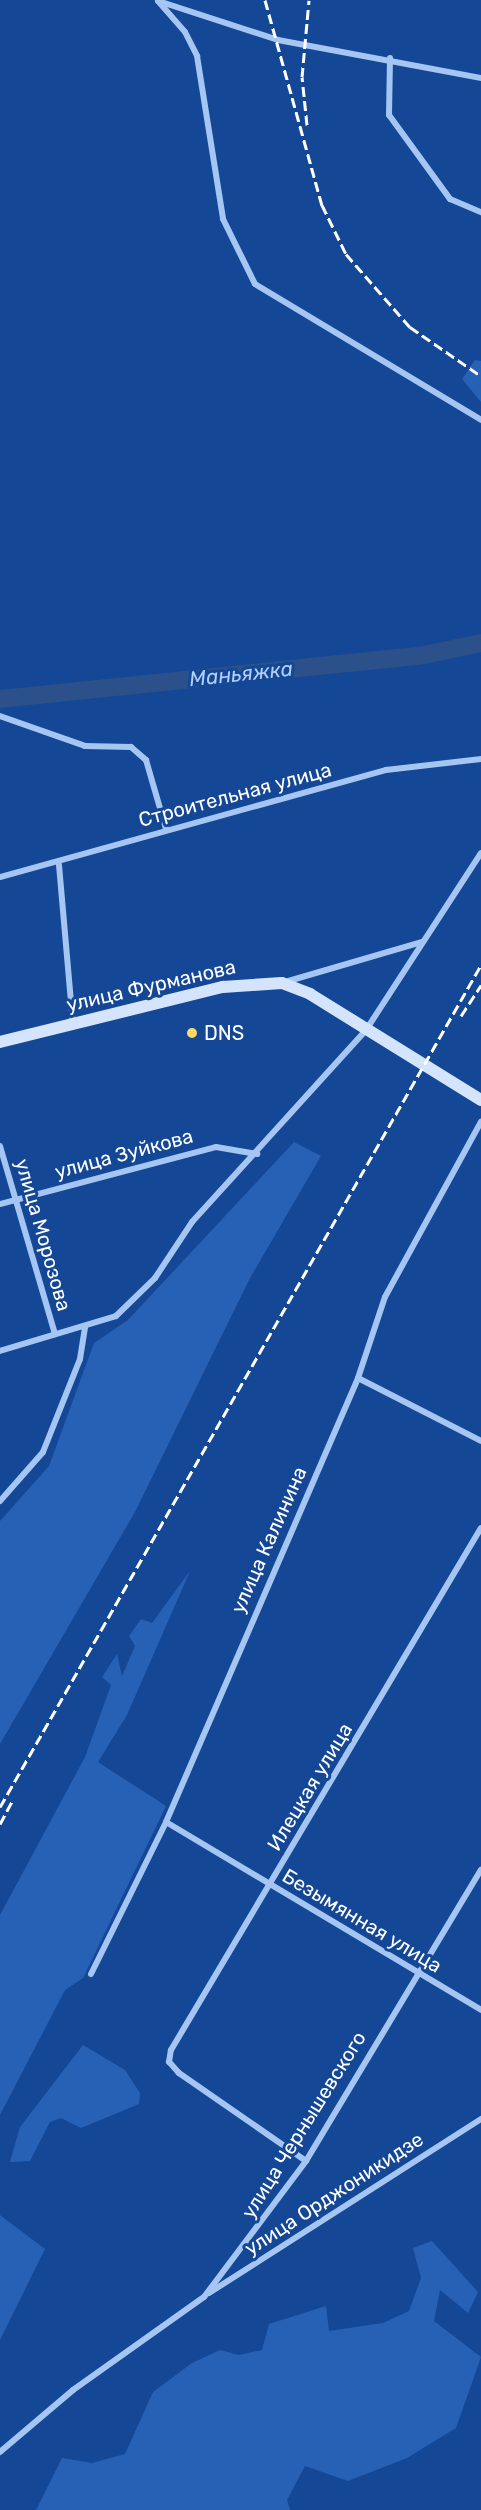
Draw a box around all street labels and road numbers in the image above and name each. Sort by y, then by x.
street label: Строительная улица [136,758,334,832]
street label: улица Фурманова [64,955,238,1017]
street label: улица Зуйкова [52,1124,196,1184]
street label: улица Морозова [10,1156,76,1314]
street label: улица Калинина [226,1463,312,1617]
street label: Илецкая улица [262,1719,358,1855]
street label: Безымянная улица [278,1864,446,1978]
street label: улица Чернышевского [237,2027,371,2223]
street label: улица Орджоникидзе [240,2127,428,2261]

